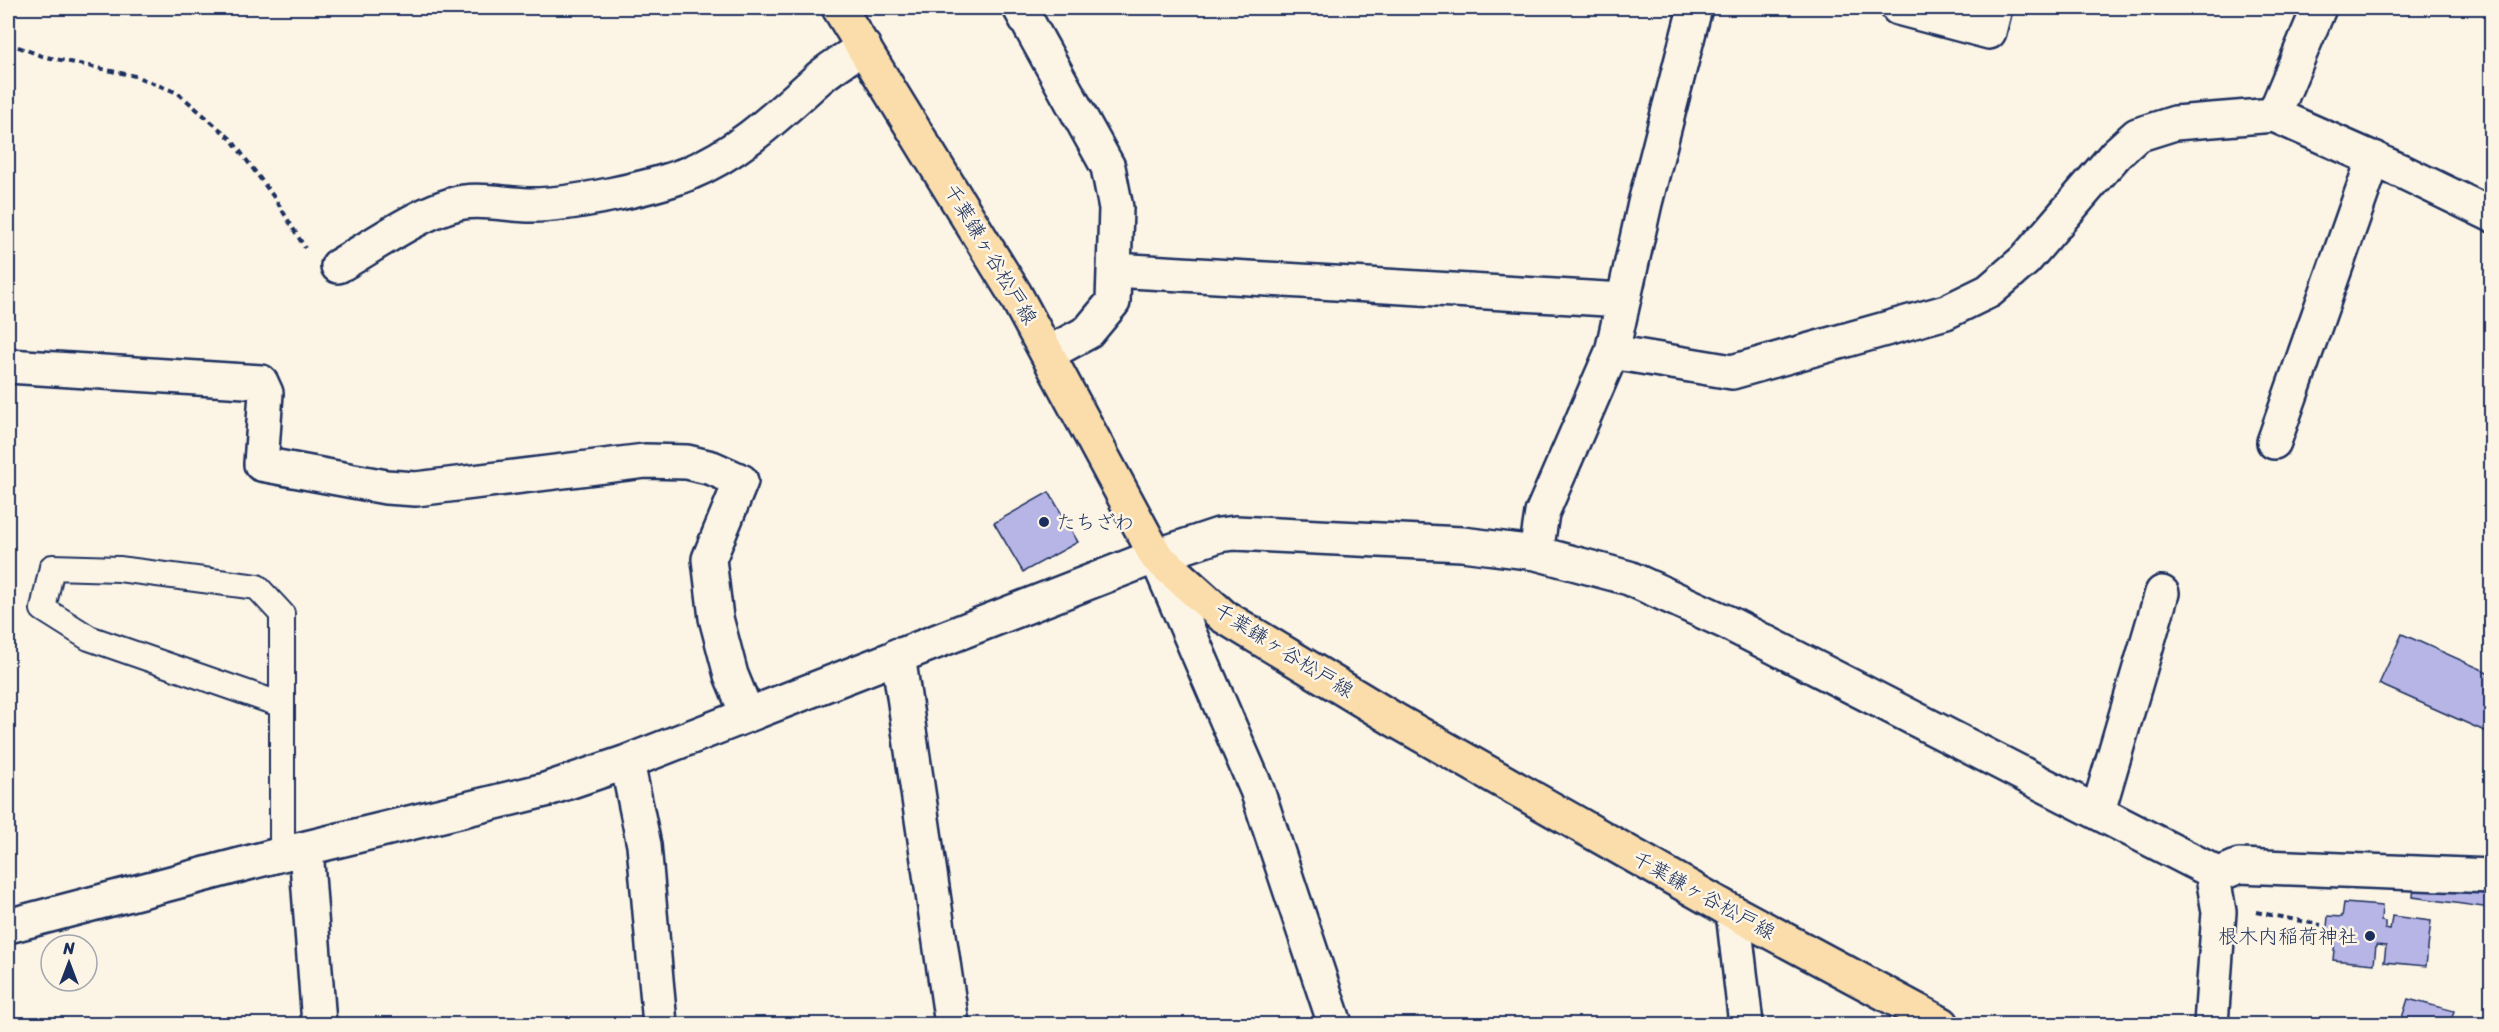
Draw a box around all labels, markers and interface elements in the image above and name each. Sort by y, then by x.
street label: 千葉鎌ヶ谷松戸線 [934,177,1047,332]
place label: たちざわ [1056,505,1134,540]
marker: たちざわ [1037,515,1051,529]
street label: 千葉鎌ヶ谷松戸線 [1207,593,1361,708]
street label: 千葉鎌ヶ谷松戸線 [1625,841,1782,950]
place label: 根木内稲荷神社 [2218,919,2358,954]
marker: 根木内稲荷神社 [2363,929,2377,943]
north arrow [39,933,99,993]
text: N [62,934,75,963]

